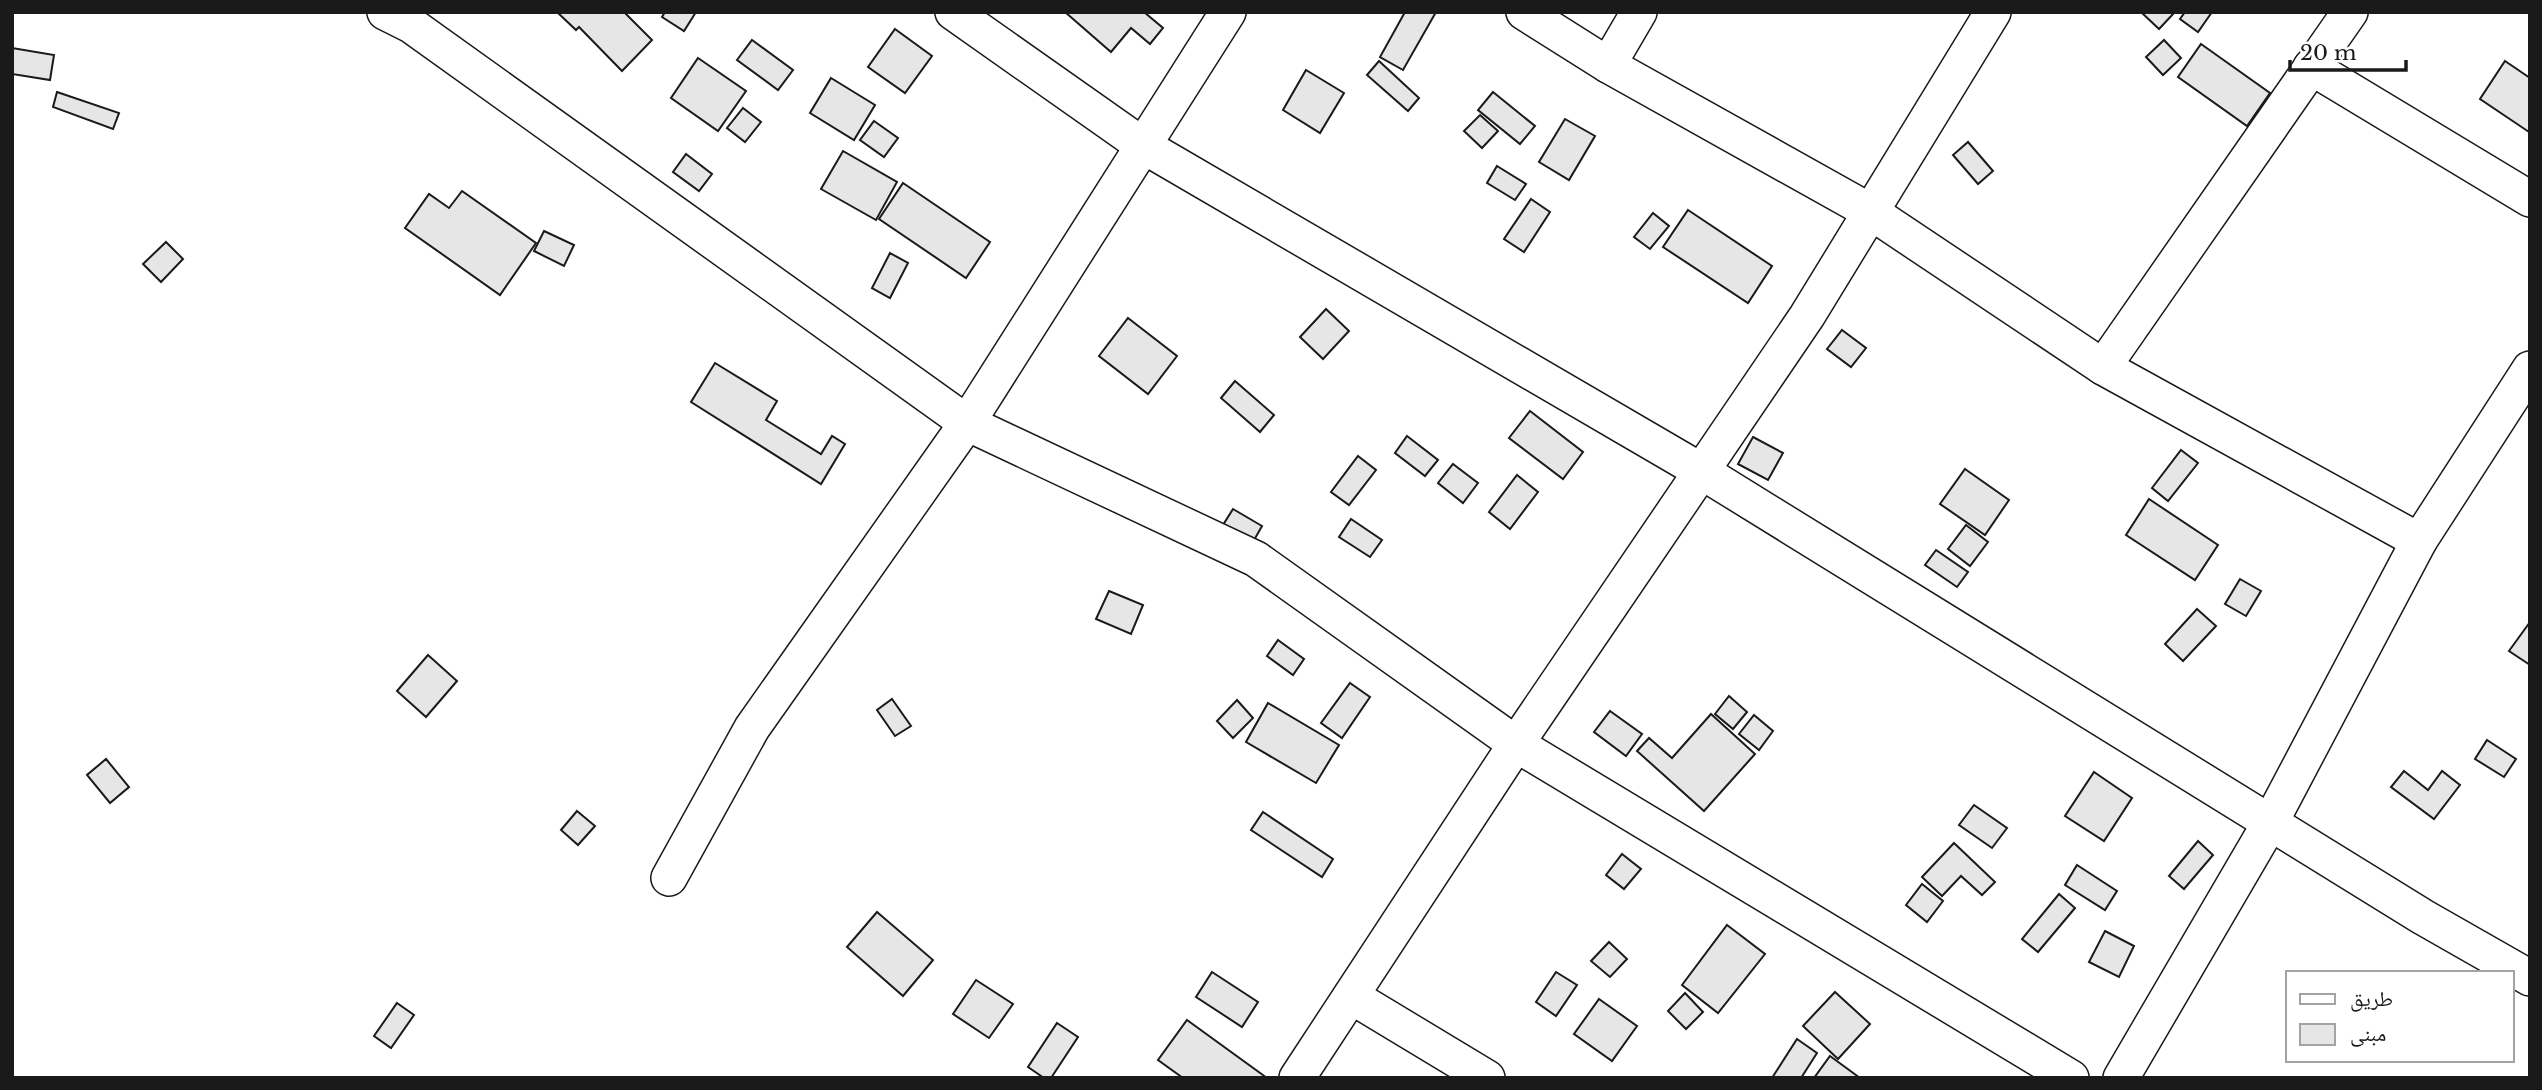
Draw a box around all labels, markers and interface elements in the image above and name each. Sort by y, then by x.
scale bar [2290,28,2406,72]
text: 20 m [2300,40,2357,66]
legend [2286,971,2514,1062]
text: طريق [2350,986,2393,1012]
text: مبنى [2350,1021,2386,1047]

